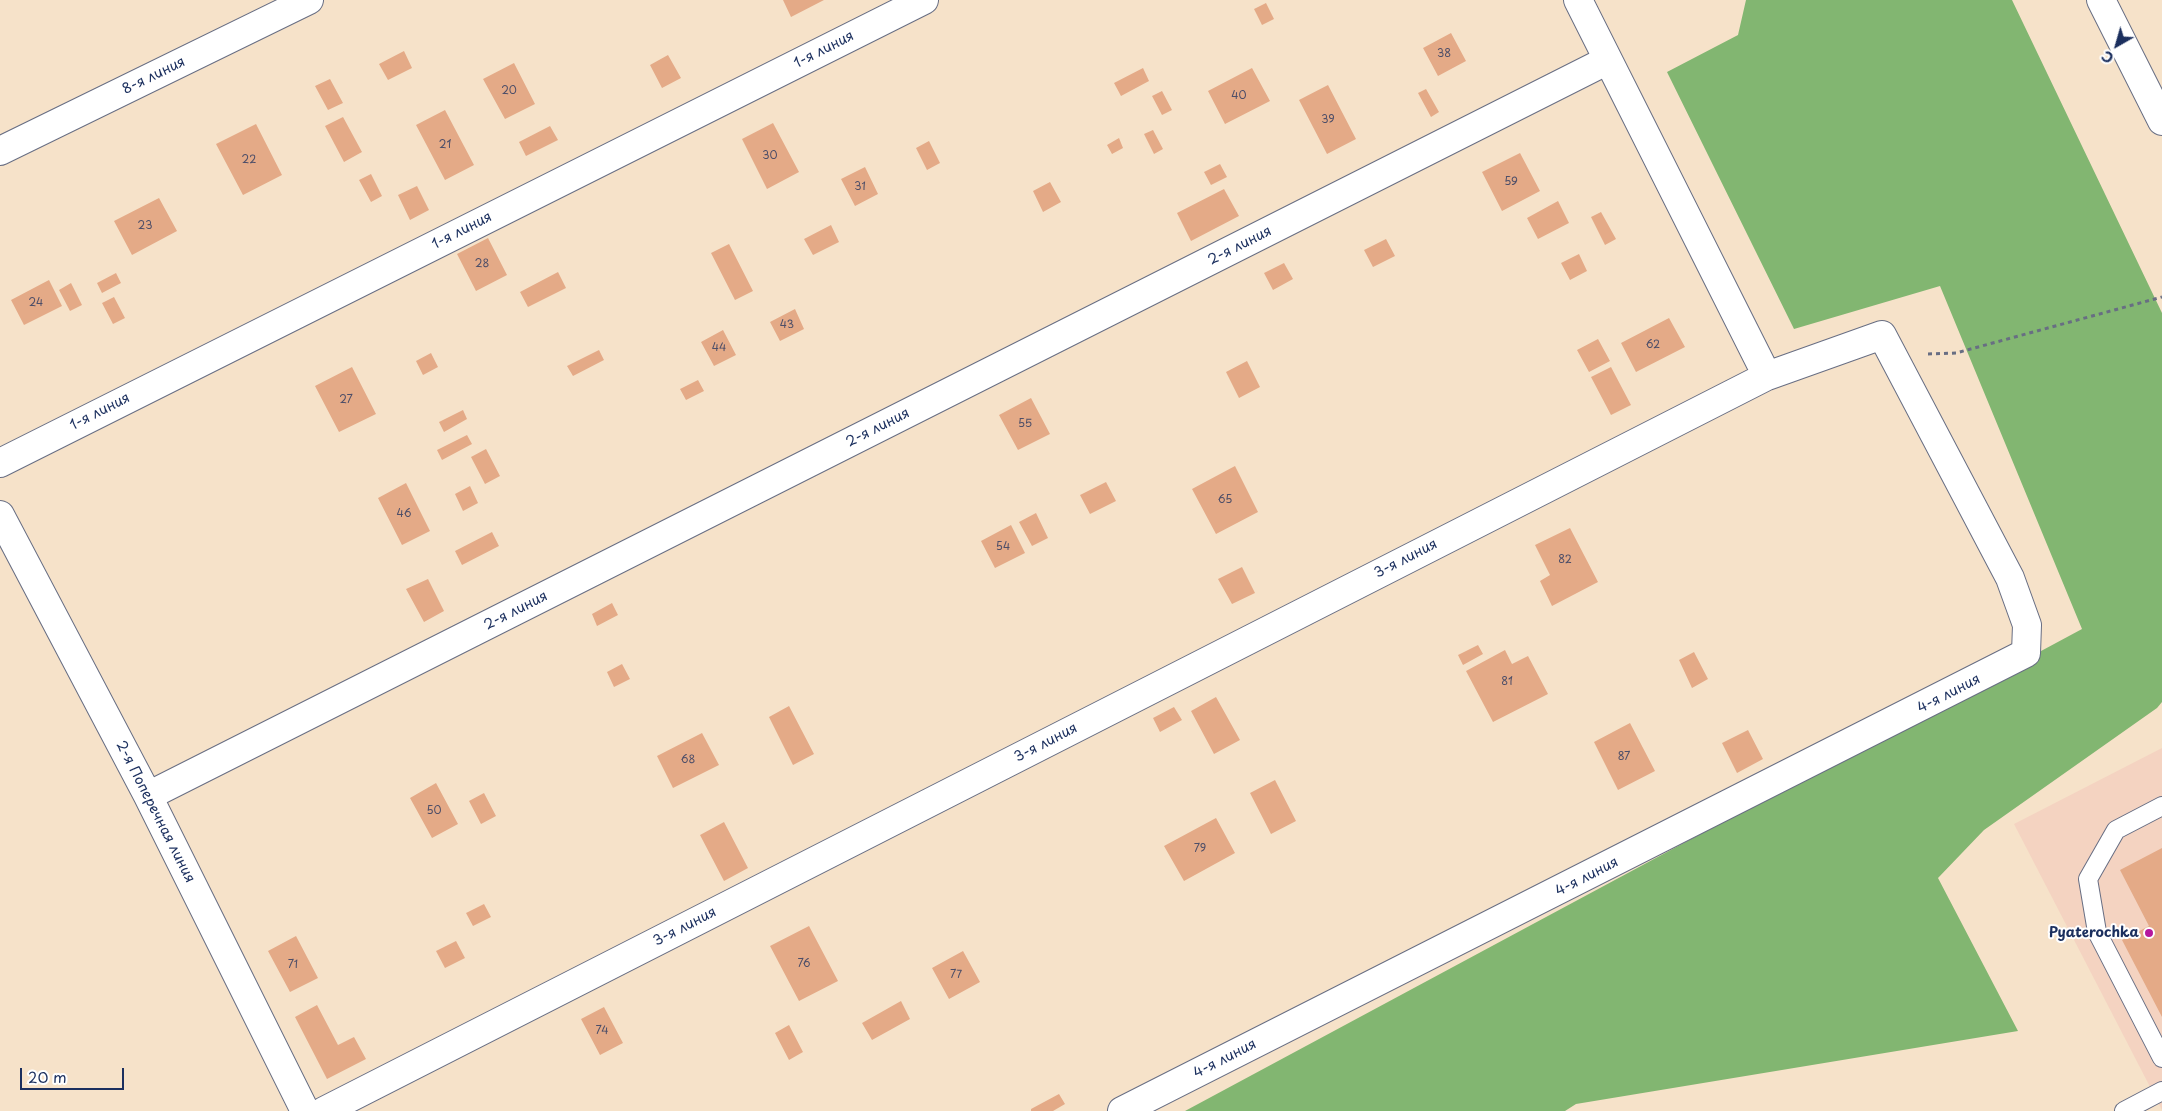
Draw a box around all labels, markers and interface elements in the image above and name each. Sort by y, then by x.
north arrow [2092,20,2142,70]
street label: 1-я линия [791,28,857,72]
text: С [2097,46,2118,69]
house number: 38 [1437,47,1451,61]
street label: 8-я линия [120,54,188,98]
house number: 20 [501,84,517,98]
house number: 40 [1231,89,1247,103]
house number: 39 [1321,113,1335,127]
house number: 21 [439,138,451,152]
house number: 30 [762,149,778,163]
house number: 22 [242,153,256,167]
house number: 59 [1504,175,1518,189]
house number: 31 [854,180,866,194]
street label: 1-я линия [429,209,495,253]
house number: 23 [138,219,152,233]
street label: 2-я линия [1206,223,1274,269]
house number: 28 [475,257,489,271]
house number: 24 [29,296,43,310]
house number: 43 [780,318,794,332]
house number: 62 [1646,338,1660,352]
house number: 44 [712,341,726,355]
street label: 1-я линия [67,390,133,434]
house number: 27 [339,393,353,407]
street label: 2-я линия [844,405,912,451]
house number: 55 [1018,417,1032,431]
house number: 65 [1218,493,1232,507]
house number: 46 [397,507,411,521]
street label: 3-я линия [1372,536,1440,582]
house number: 54 [996,540,1010,554]
house number: 82 [1558,553,1572,567]
street label: 2-я линия [482,588,550,634]
street label: 4-я линия [1915,671,1983,717]
house number: 81 [1501,675,1513,689]
street label: 3-я линия [1012,720,1080,766]
street label: 2-я Поперечная линия [112,738,198,886]
house number: 87 [1618,750,1630,764]
house number: 68 [681,753,695,767]
house number: 50 [426,804,442,818]
house number: 79 [1194,842,1206,856]
street label: 4-я линия [1553,854,1621,900]
street label: 3-я линия [651,904,719,950]
place label: Pyaterochka [2049,925,2139,941]
marker: Pyaterochka [2143,927,2155,939]
house number: 76 [797,957,811,971]
house number: 71 [288,958,298,972]
house number: 77 [950,968,962,982]
house number: 74 [595,1024,609,1038]
street label: 4-я линия [1191,1036,1259,1082]
scale bar [22,1058,126,1090]
text: 20 m [28,1065,67,1088]

